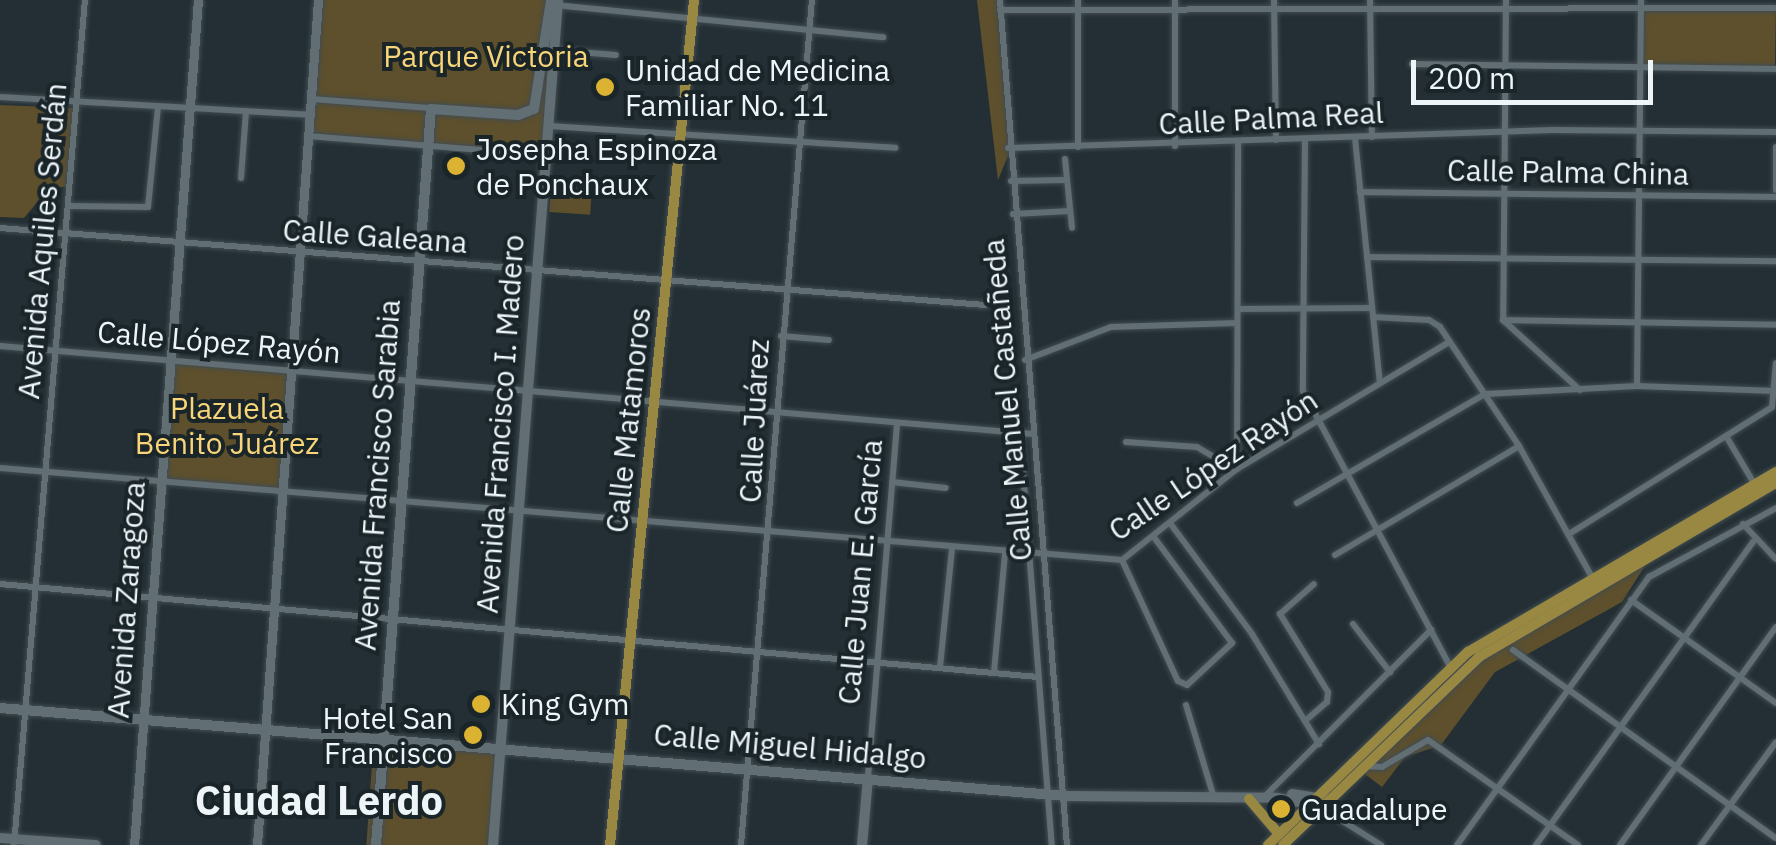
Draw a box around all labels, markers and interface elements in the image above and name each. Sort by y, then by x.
park label: Parque Victoria [383,38,589,74]
scale bar [1416,40,1658,102]
place label: Unidad de Medicina Familiar No. 11 [625,52,890,122]
text: 200 m [1428,58,1515,97]
marker: Unidad de Medicina Familiar No. 11 [594,76,616,98]
street label: Avenida Aquiles Serdán [10,81,74,401]
street label: Calle Palma Real [1158,94,1384,142]
place label: Josepha Espinoza de Ponchaux [476,131,717,202]
street label: Calle Palma China [1447,152,1689,192]
marker: Josepha Espinoza de Ponchaux [445,155,467,177]
street label: Calle Galeana [281,212,469,260]
street label: Avenida Francisco I. Madero [469,233,531,615]
street label: Calle Manuel Castañeda [975,238,1039,562]
street label: Avenida Francisco Sarabia [347,298,407,652]
street label: Calle Matamoros [598,305,658,535]
street label: Calle López Rayón [96,313,342,371]
street label: Calle Juárez [732,338,776,504]
street label: Calle López Rayón [1102,382,1324,548]
park label: Plazuela Benito Juárez [135,390,319,460]
street label: Calle Juan E. García [830,438,890,706]
street label: Avenida Zaragoza [100,480,152,720]
place label: King Gym [501,686,629,722]
marker: King Gym [470,693,492,715]
place label: Hotel San Francisco [322,700,453,770]
street label: Calle Miguel Hidalgo [652,716,928,776]
marker: Hotel San Francisco [462,724,484,746]
district label: Ciudad Lerdo [195,776,443,824]
place label: Guadalupe [1301,791,1447,827]
marker: Guadalupe [1270,798,1292,820]

